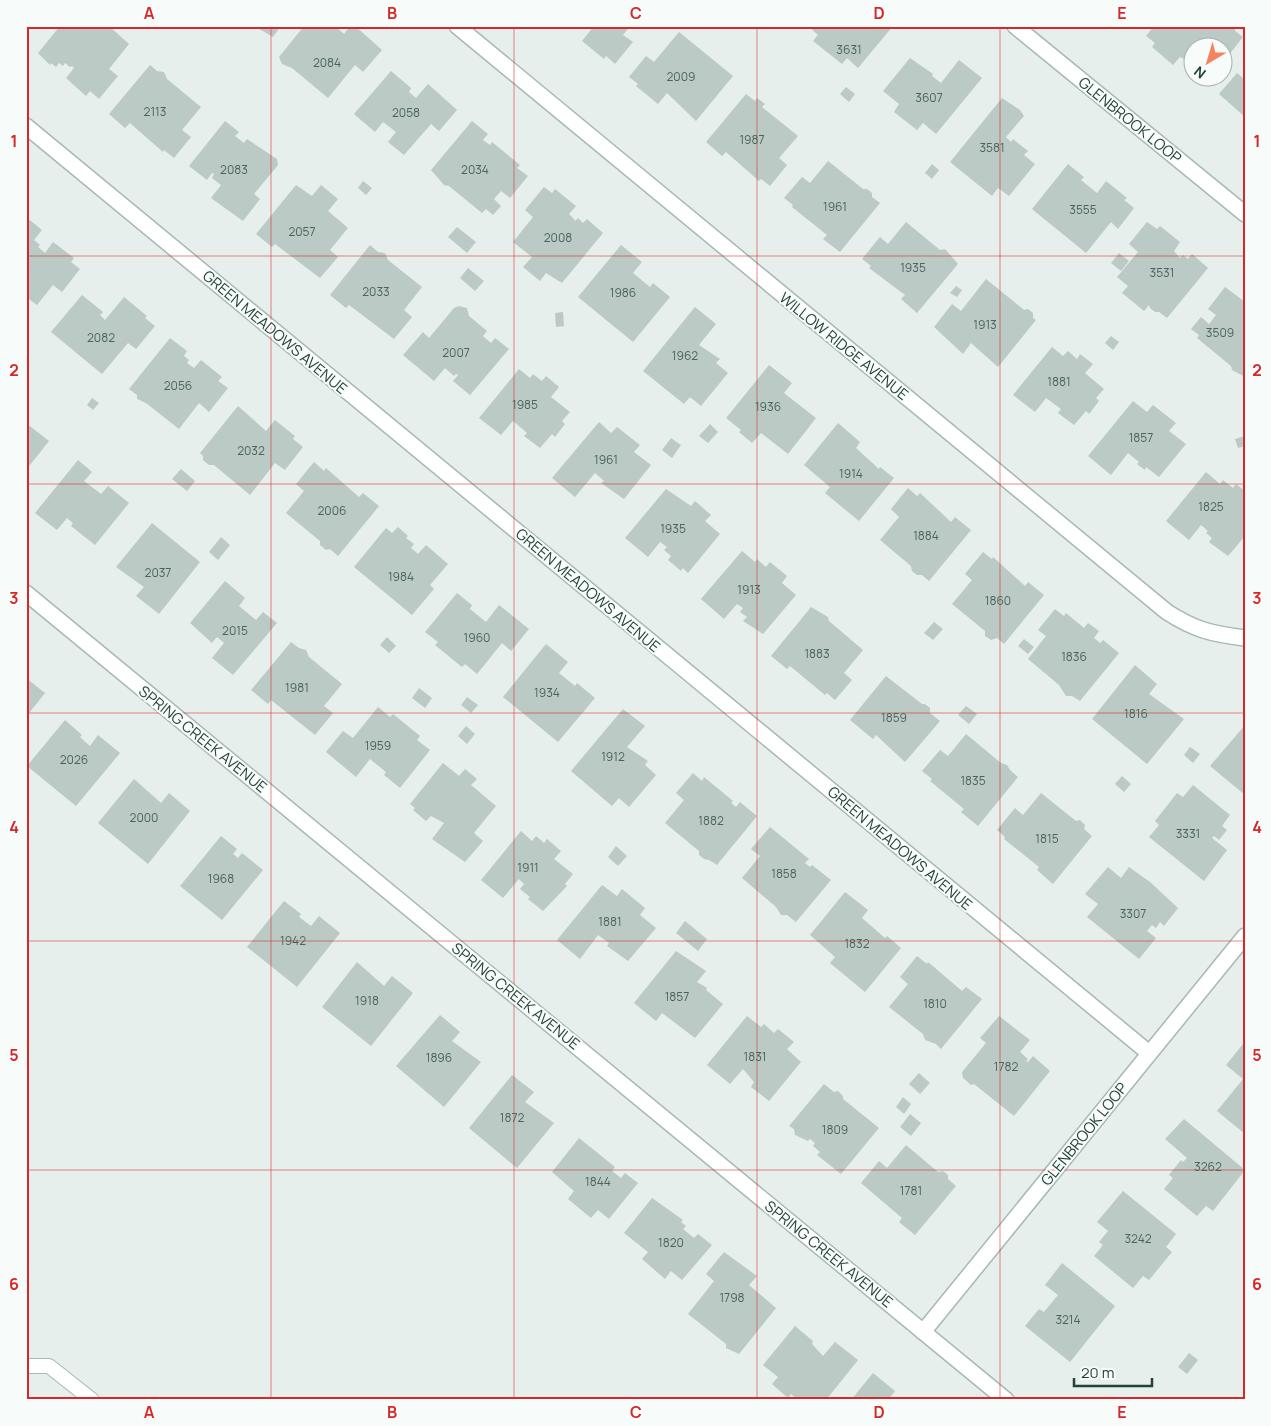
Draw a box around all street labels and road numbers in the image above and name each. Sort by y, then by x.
street label: GLENBROOK LOOP [1074,72,1186,168]
street label: GREEN MEADOWS AVENUE [198,265,352,399]
street label: WILLOW RIDGE AVENUE [775,287,913,405]
street label: GREEN MEADOWS AVENUE [511,523,665,657]
street label: SPRING CREEK AVENUE [134,681,272,797]
street label: GREEN MEADOWS AVENUE [823,781,977,915]
street label: SPRING CREEK AVENUE [447,938,585,1054]
street label: GLENBROOK LOOP [1036,1078,1132,1190]
street label: SPRING CREEK AVENUE [760,1196,898,1312]

